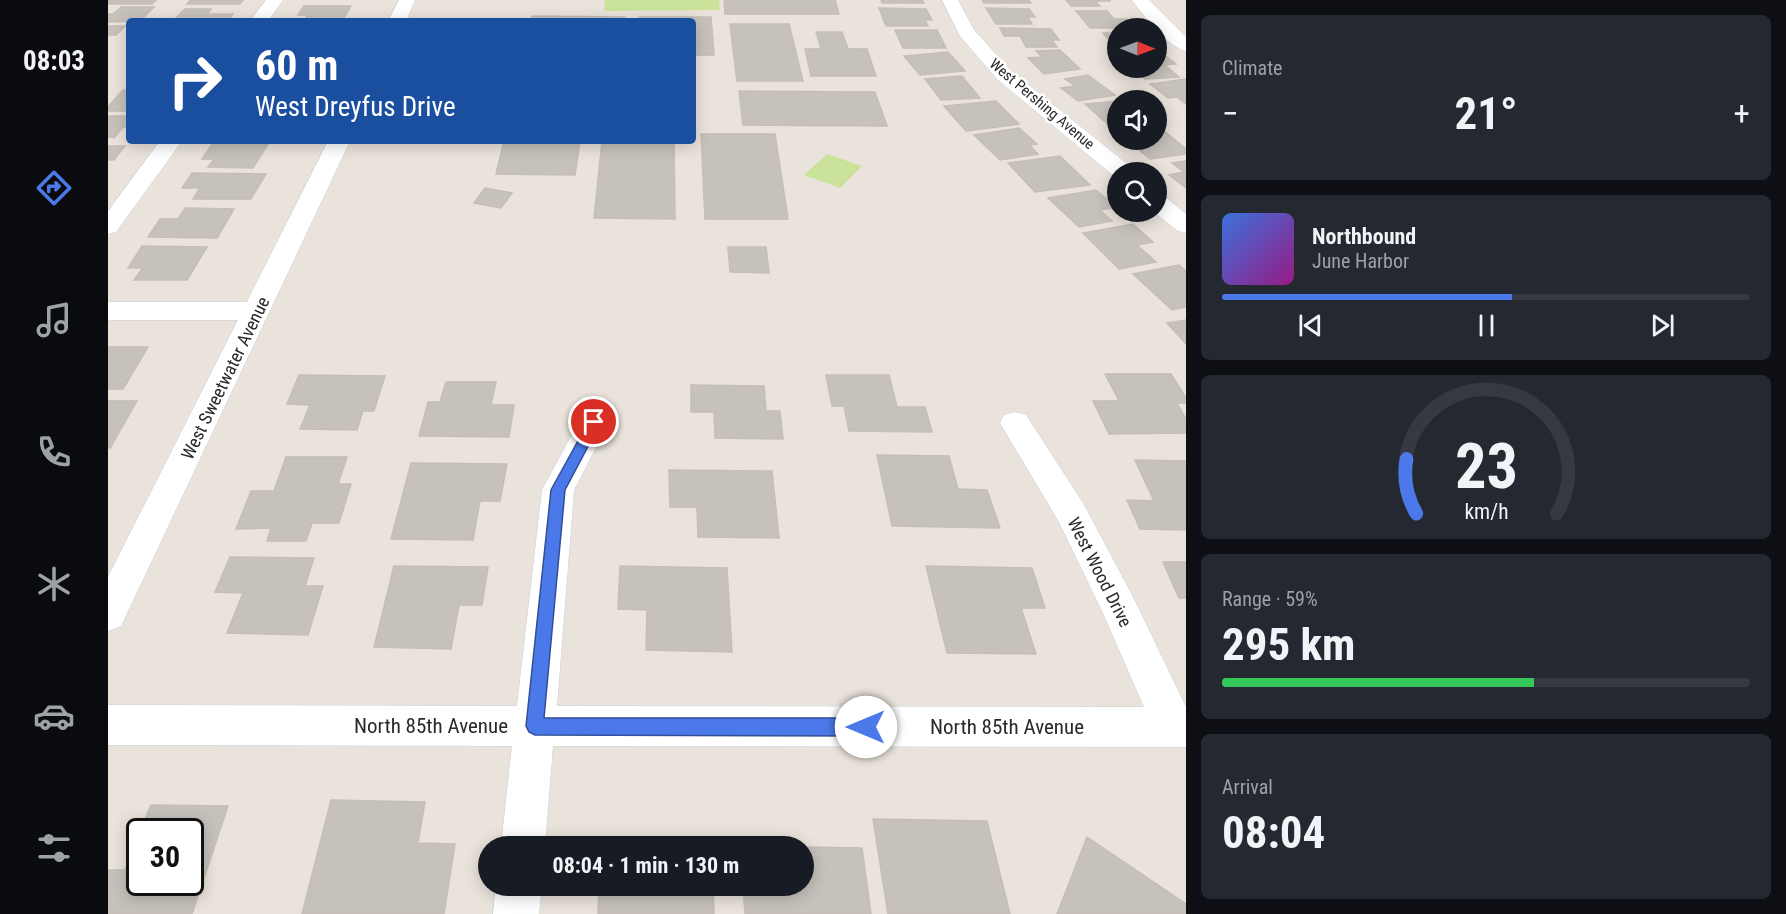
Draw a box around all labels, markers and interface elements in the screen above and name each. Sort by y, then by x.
north arrow [1107,18,1167,78]
map controls [1107,18,1167,222]
text: 60 m [255,41,338,90]
icon: right [156,42,234,120]
text: 08:03 [23,45,85,77]
street label: West Pershing Avenue [986,55,1098,153]
text: Climate [1222,56,1282,80]
text: 21° [1455,87,1518,140]
button: sound [1107,90,1167,150]
text: West Dreyfus Drive [255,91,456,123]
text: − [1222,94,1239,133]
text: + [1734,94,1750,133]
button: search [1107,162,1167,222]
icon: directions [33,167,75,209]
text: Northbound [1312,224,1416,249]
text: June Harbor [1312,249,1409,273]
street label: West Sweetwater Avenue [176,293,274,463]
icon: music [33,299,75,341]
icon: previous [1294,309,1327,342]
icon: pause [1470,309,1503,342]
icon: next [1646,309,1679,342]
pin [568,396,619,447]
icon: arrive [577,405,610,438]
text: 23 [1454,430,1518,503]
icon: phone [33,431,75,473]
text: km/h [1464,499,1508,524]
street label: West Wood Drive [1063,514,1137,630]
icon: climate [33,563,75,605]
text: Range · 59% [1222,587,1318,611]
text: 295 km [1222,618,1355,671]
icon: car [33,695,75,737]
position arrow [834,695,898,759]
street label: North 85th Avenue [354,714,508,738]
street label: North 85th Avenue [930,715,1084,739]
text: Arrival [1222,775,1273,799]
text: 08:04 [1222,806,1325,859]
speed limit sign: 30 [126,818,204,896]
icon: filters [33,827,75,869]
text: 08:04 · 1 min · 130 m [553,853,739,878]

